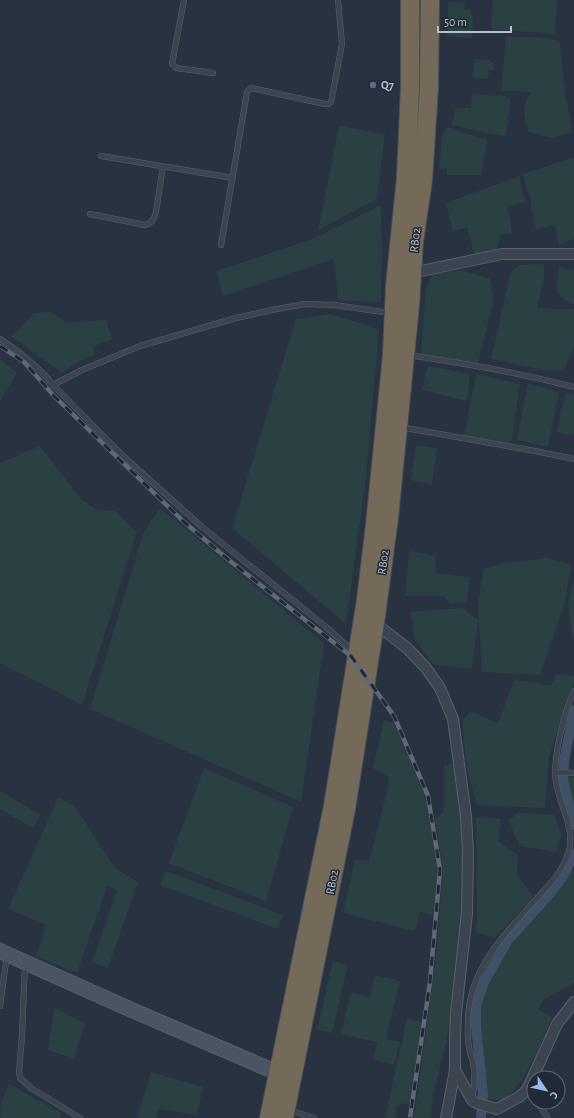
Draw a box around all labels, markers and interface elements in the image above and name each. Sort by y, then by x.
scale bar [438,8,511,34]
text: 50 m [444,16,467,28]
place label: Q7 [381,79,394,92]
marker: Q7 [368,80,378,90]
street label: RB02 [408,226,422,253]
street label: RB02 [375,548,391,575]
street label: RB02 [324,868,340,895]
north arrow [526,1070,566,1110]
text: С [548,1090,560,1101]

